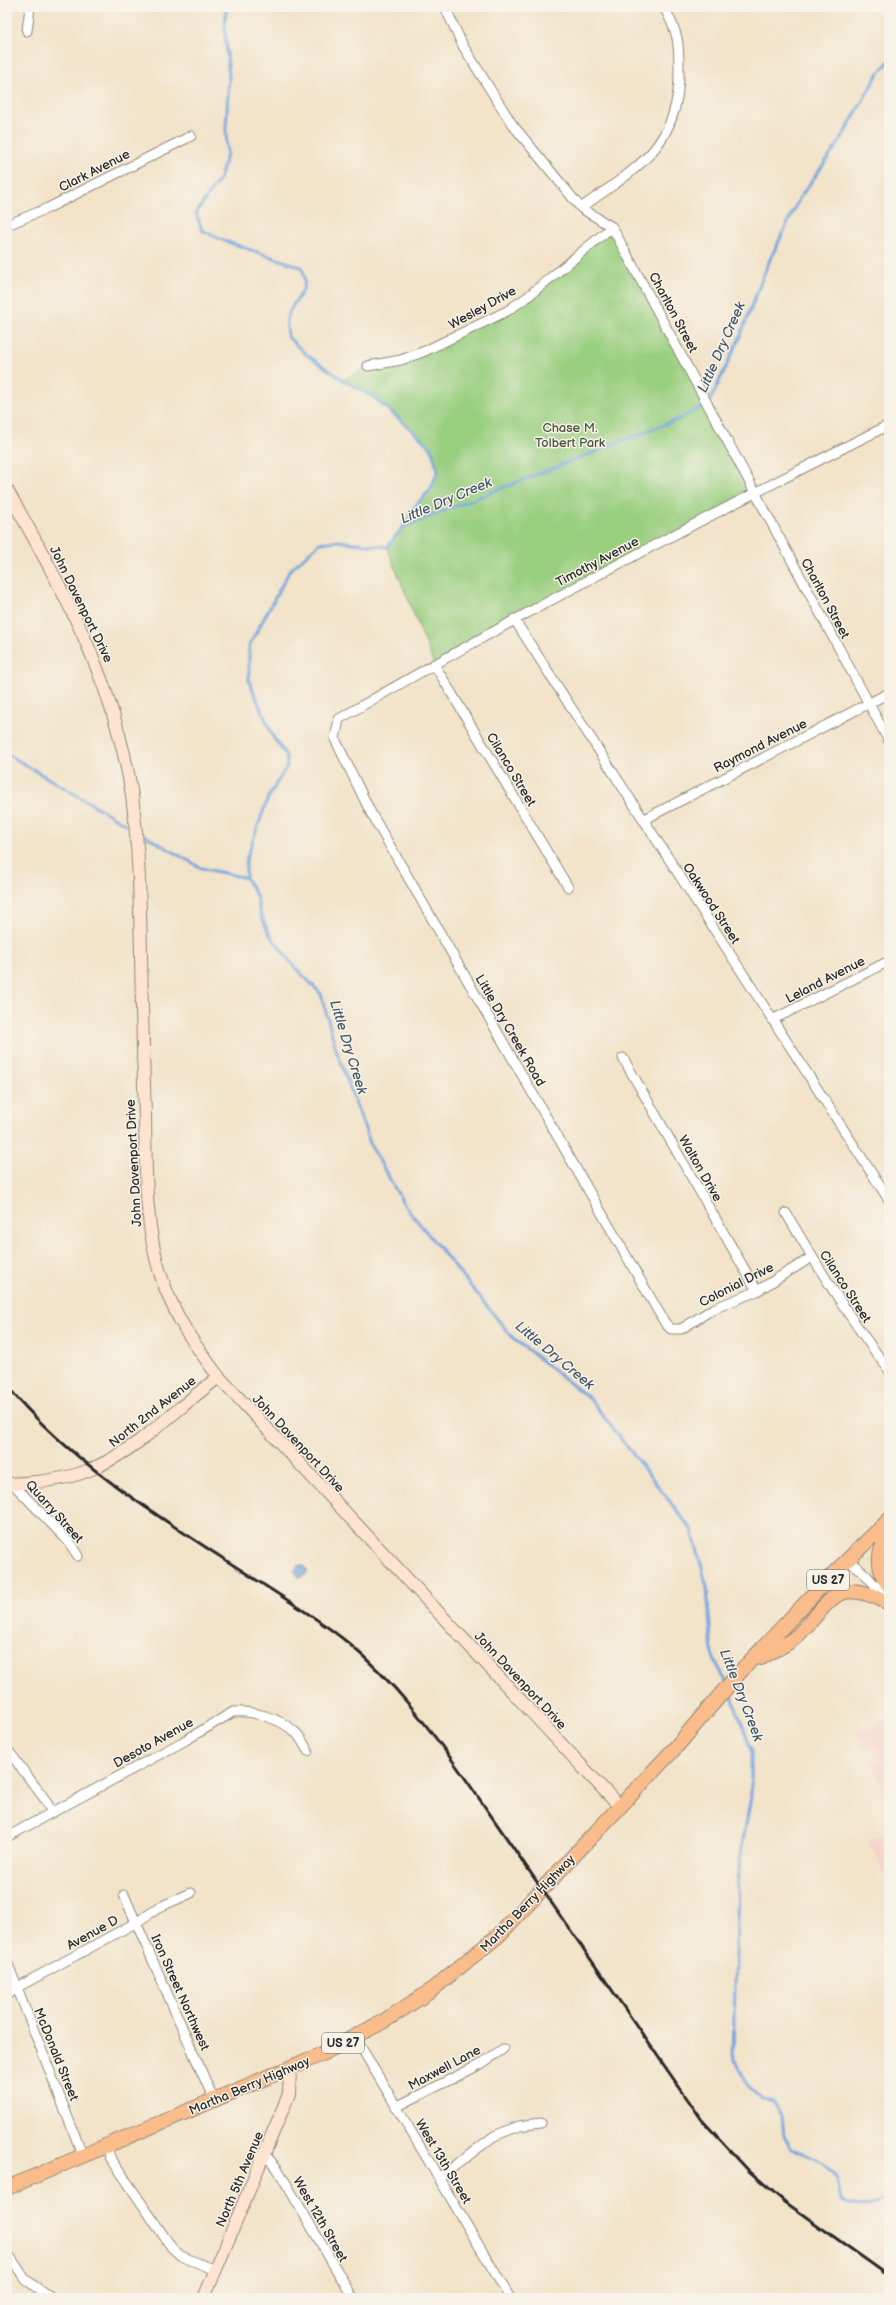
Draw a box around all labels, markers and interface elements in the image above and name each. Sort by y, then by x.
street label: Clark Avenue [56,146,133,196]
street label: Charlton Street [645,270,701,355]
street label: Wesley Drive [446,283,519,333]
water label: Little Dry Creek [694,298,750,395]
park label: Chase M. Tolbert Park [535,420,606,451]
water label: Little Dry Creek [398,473,495,527]
street label: Timothy Avenue [553,533,642,590]
street label: John Davenport Drive [46,544,116,666]
street label: Charlton Street [797,556,853,641]
street label: Raymond Avenue [711,715,810,776]
street label: Cilanco Street [483,730,539,809]
street label: Oakwood Street [679,860,743,947]
street label: Leland Avenue [783,953,868,1007]
street label: Little Dry Creek Road [472,972,549,1089]
water label: Little Dry Creek [326,998,371,1097]
street label: John Davenport Drive [123,1099,145,1227]
street label: Walton Drive [675,1133,726,1205]
street label: Cilanco Street [816,1247,874,1326]
street label: Colonial Drive [696,1259,777,1311]
water label: Little Dry Creek [512,1318,598,1394]
street label: North 2nd Avenue [106,1373,200,1451]
street label: John Davenport Drive [249,1392,348,1496]
street label: Quarry Street [22,1477,87,1546]
road number: US 27 [807,1570,849,1590]
street label: John Davenport Drive [471,1629,570,1733]
water label: Little Dry Creek [716,1647,767,1745]
street label: Desoto Avenue [111,1714,196,1771]
street label: Martha Berry Highway [477,1851,579,1956]
street label: Avenue D [64,1912,121,1954]
street label: Iron Street Northwest [147,1932,213,2053]
street label: McDonald Street [30,2006,82,2103]
road number: US 27 [322,2033,364,2053]
street label: Maxwell Lane [405,2042,484,2094]
street label: Martha Berry Highway [187,2053,312,2119]
street label: West 13th Street [412,2116,475,2207]
street label: North 5th Avenue [213,2129,267,2230]
street label: West 12th Street [289,2174,351,2265]

